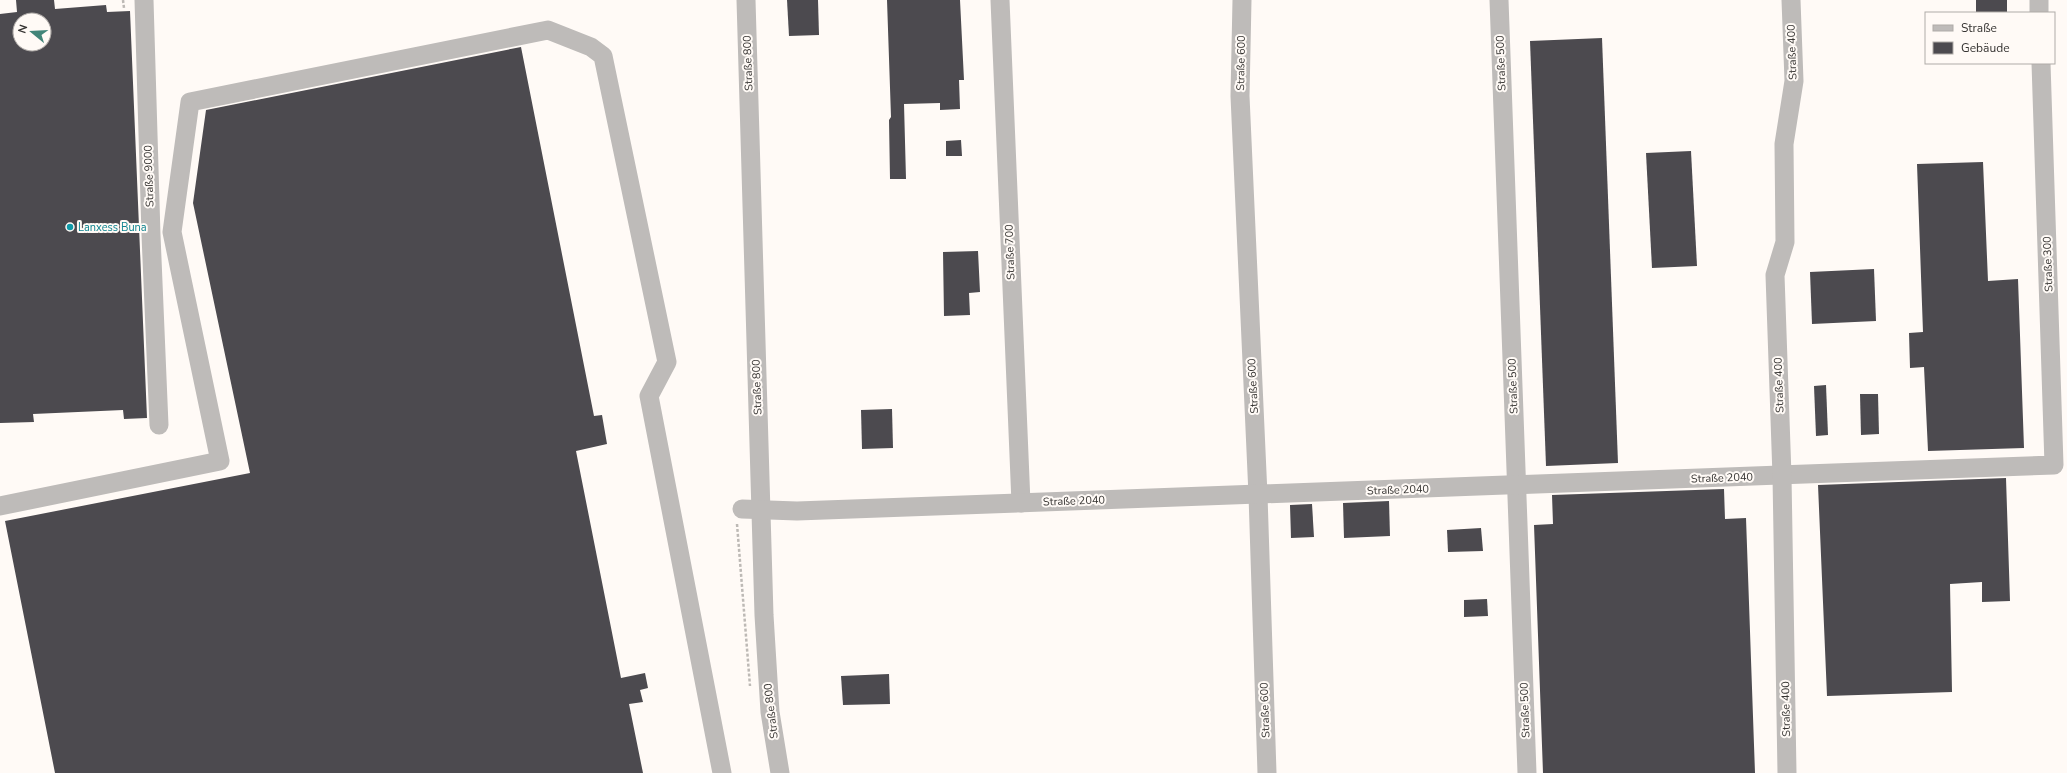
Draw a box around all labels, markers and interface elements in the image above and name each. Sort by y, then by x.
north arrow [12,12,52,52]
legend [1925,12,2055,64]
text: Straße [1961,20,1997,36]
text: N [15,23,31,35]
street label: Straße 400 [1784,24,1800,80]
street label: Straße 800 [740,35,756,91]
street label: Straße 600 [1233,35,1249,91]
street label: Straße 500 [1493,35,1509,91]
text: Gebäude [1961,40,2010,56]
street label: Straße 9000 [140,144,158,207]
place label: Lanxess Buna [78,220,147,235]
marker: Lanxess Buna [65,222,75,232]
street label: Straße 700 [1002,224,1018,280]
street label: Straße 300 [2040,236,2056,292]
street label: Straße 600 [1244,357,1262,414]
street label: Straße 400 [1771,357,1787,413]
street label: Straße 500 [1505,358,1521,414]
street label: Straße 800 [749,359,765,415]
street label: Straße 2040 [1691,469,1754,487]
street label: Straße 2040 [1367,481,1430,499]
street label: Straße 2040 [1043,492,1106,510]
street label: Straße 400 [1778,681,1794,737]
street label: Straße 800 [760,682,782,739]
street label: Straße 600 [1257,682,1273,738]
street label: Straße 500 [1517,682,1533,738]

